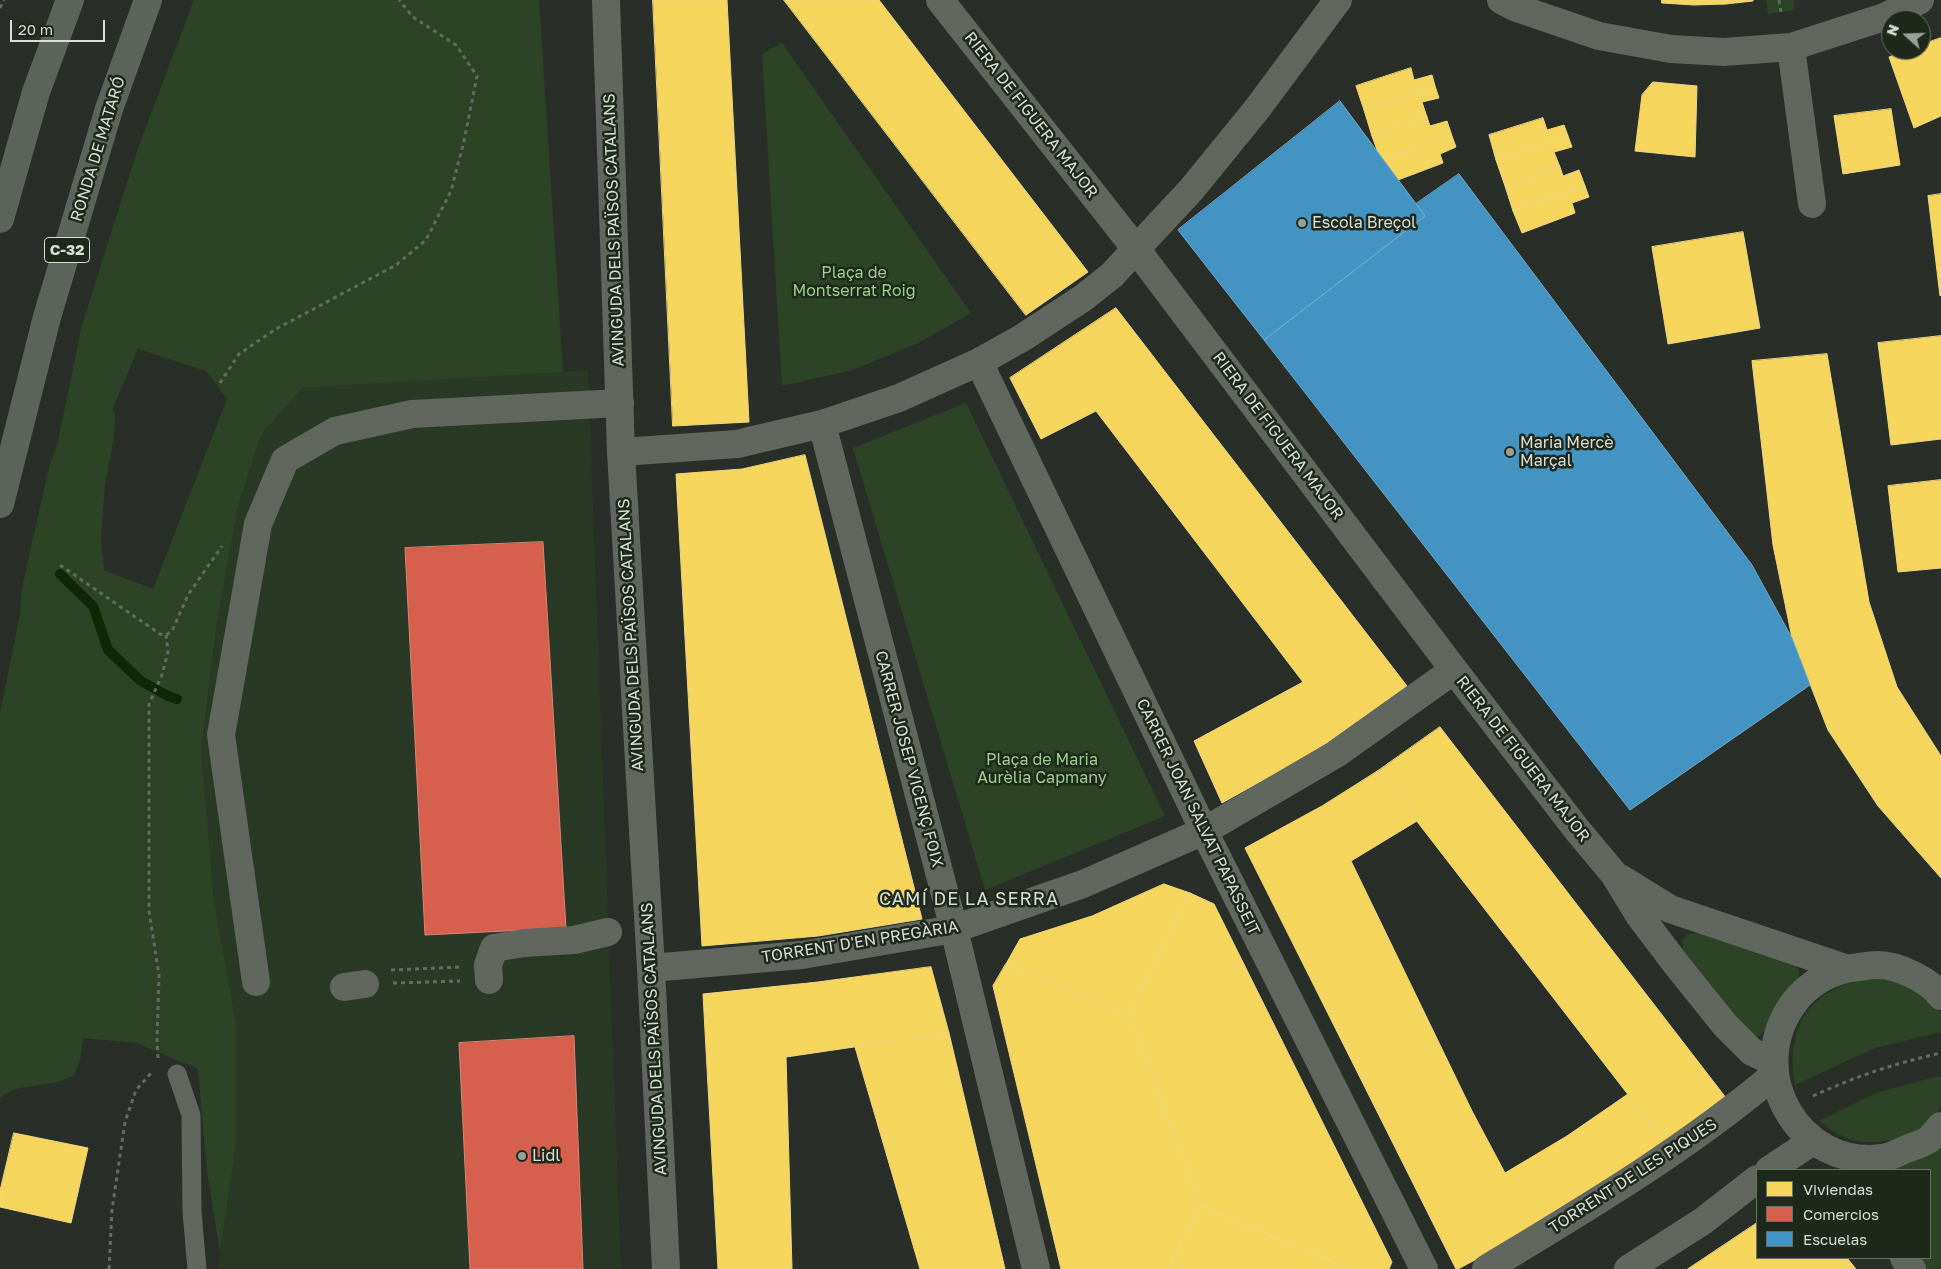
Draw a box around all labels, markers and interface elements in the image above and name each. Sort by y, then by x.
scale bar [12,10,108,42]
north arrow [1881,10,1931,60]
text: 20 m [18,20,53,38]
text: N [1883,22,1902,38]
street label: RIERA DE FIGUERA MAJOR [960,28,1102,202]
street label: RONDA DE MATARÓ [67,74,129,224]
street label: AVINGUDA DELS PAÏSOS CATALANS [600,93,628,367]
place label: Escola Breçol [1312,213,1416,233]
marker: Escola Breçol [1296,217,1308,229]
road number: C-32 [44,238,90,262]
park label: Plaça de Montserrat Roig [792,263,916,301]
street label: RIERA DE FIGUERA MAJOR [1209,348,1347,524]
place label: Maria Mercè Marçal [1520,433,1613,471]
marker: Maria Mercè Marçal [1504,446,1516,458]
street label: AVINGUDA DELS PAÏSOS CATALANS [614,498,648,772]
street label: CARRER JOSEP VICENÇ FOIX [871,649,947,869]
street label: RIERA DE FIGUERA MAJOR [1452,672,1594,846]
street label: CARRER JOAN SALVAT PAPASSEIT [1132,696,1264,938]
park label: Plaça de Maria Aurèlia Capmany [977,750,1107,788]
district label: CAMÍ DE LA SERRA [877,888,1061,910]
street label: AVINGUDA DELS PAÏSOS CATALANS [637,902,671,1176]
street label: TORRENT D'EN PREGÀRIA [760,917,960,967]
street label: TORRENT DE LES PIQUES [1546,1115,1720,1237]
place label: Lidl [532,1146,560,1166]
marker: Lidl [516,1150,528,1162]
legend [1756,1169,1931,1259]
text: Viviendas [1803,1180,1873,1198]
text: Comercios [1803,1205,1879,1223]
text: Escuelas [1803,1230,1867,1248]

